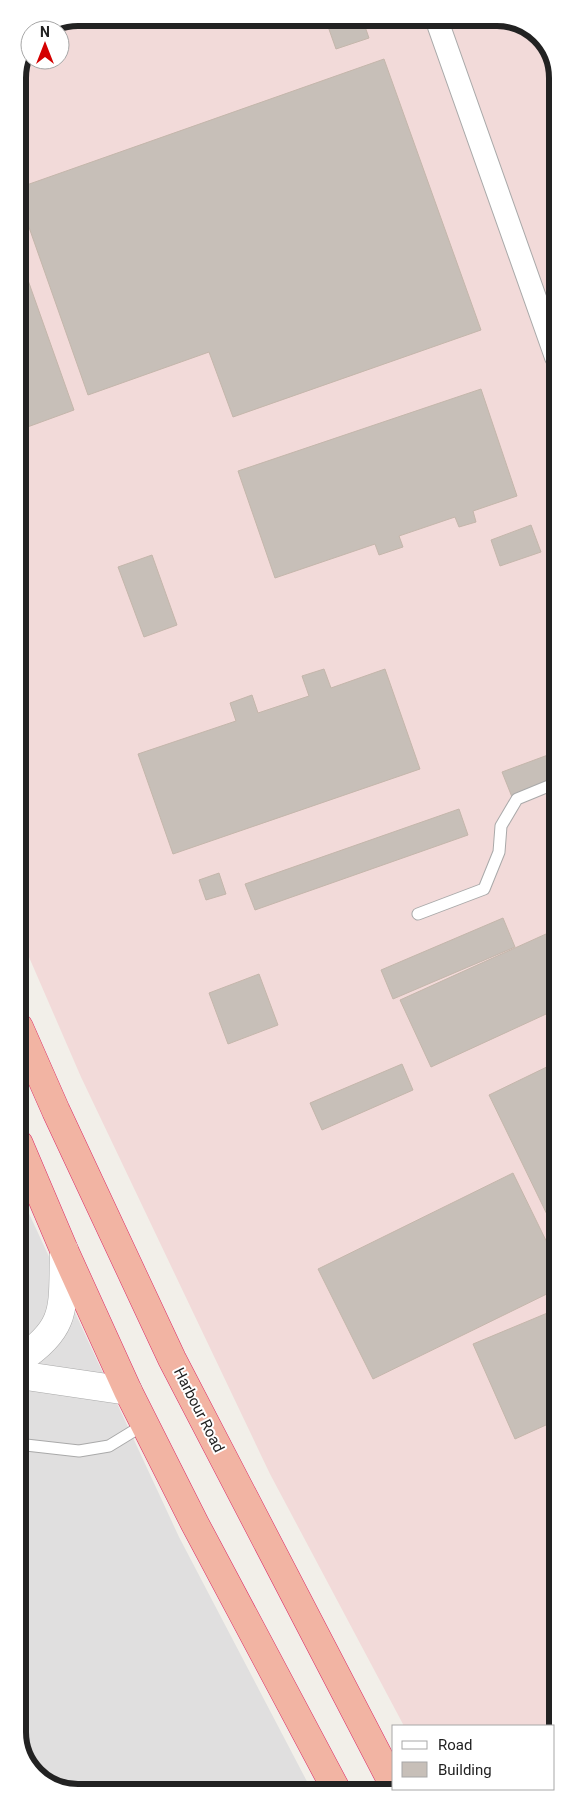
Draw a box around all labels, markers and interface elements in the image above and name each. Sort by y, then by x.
north arrow [20,20,70,70]
text: N [40,24,50,40]
street label: Harbour Road [170,1365,228,1455]
legend [392,1725,555,1790]
text: Road [438,1736,472,1754]
text: Building [438,1761,492,1779]

